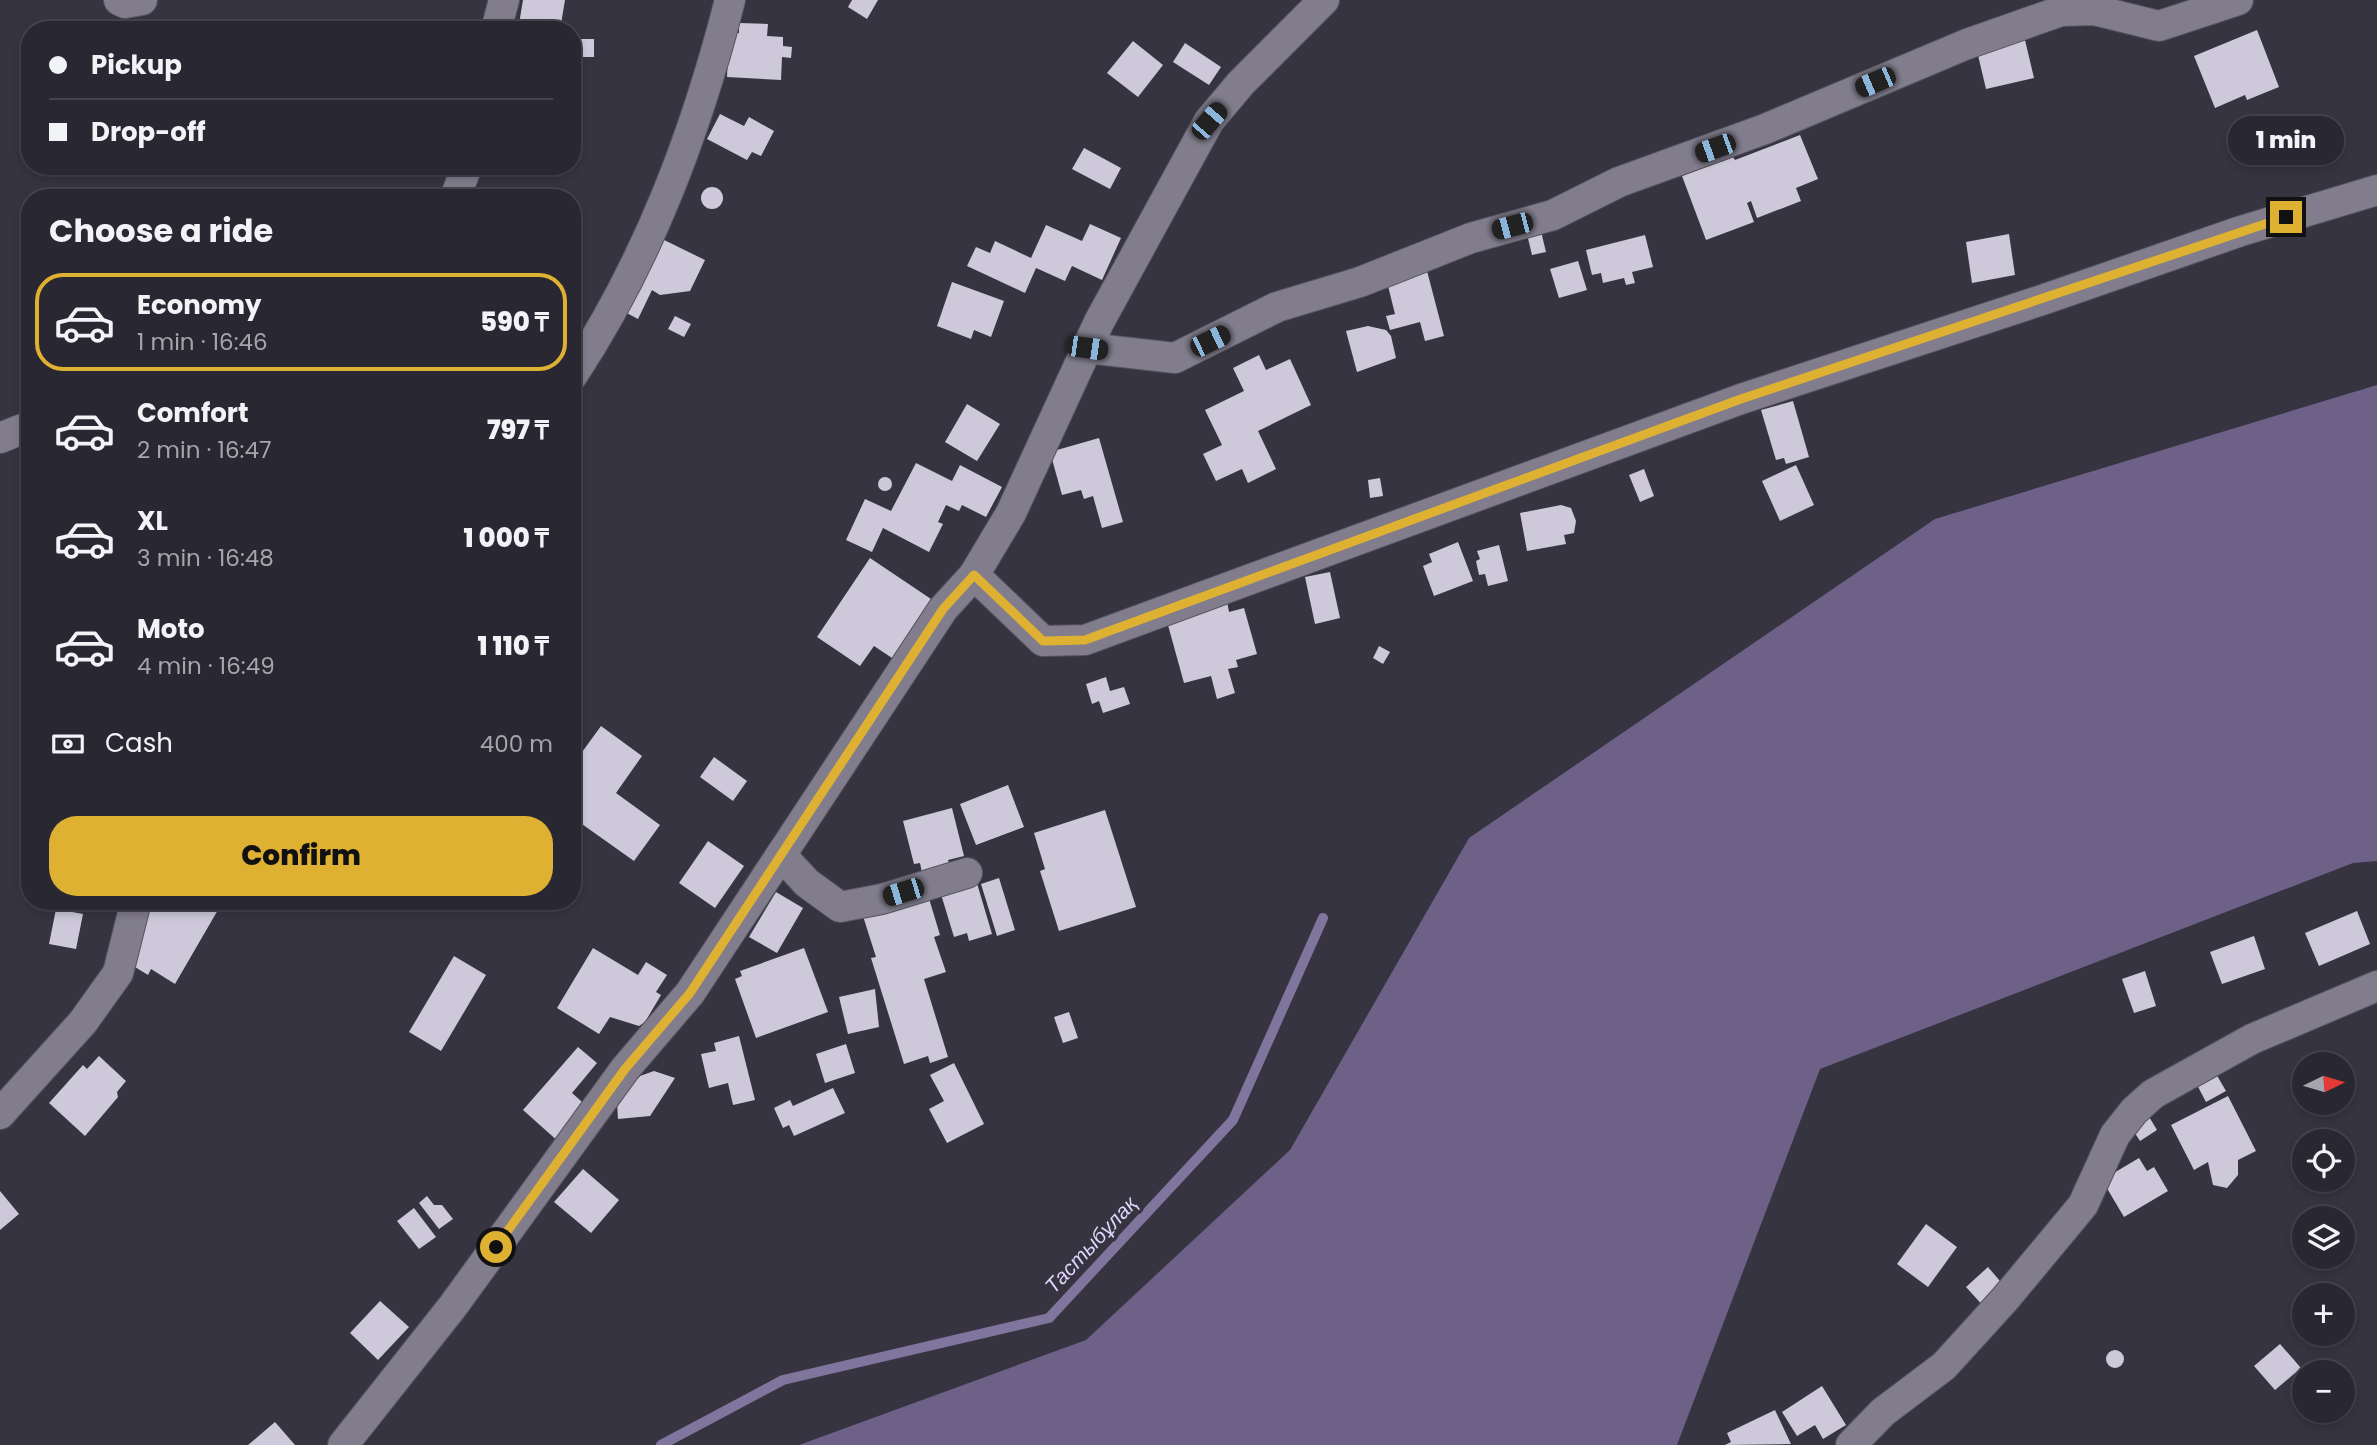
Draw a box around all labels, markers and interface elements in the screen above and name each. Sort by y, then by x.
text: Pickup [91,47,182,83]
car [1852,64,1899,100]
car [1188,98,1231,144]
text: Drop-off [91,114,206,150]
callout: 1 min [2228,116,2344,164]
text: 1 min [2256,124,2316,156]
car [1692,131,1739,165]
route end [2270,201,2302,233]
text: Choose a ride [49,208,273,253]
car [1489,210,1536,242]
text: Economy [137,287,261,323]
icon: car [53,291,116,354]
text: 590 ₸ [480,304,549,340]
car [1187,322,1234,360]
text: 1 min · 16:46 [137,326,268,358]
car [1065,335,1110,361]
text: Comfort [137,395,249,431]
icon: car [53,399,116,462]
text: 797 ₸ [487,412,549,448]
text: 2 min · 16:47 [137,434,271,466]
text: XL [137,503,168,539]
icon: car [53,507,116,570]
text: 1 000 ₸ [464,520,549,556]
text: 3 min · 16:48 [137,542,274,574]
text: Moto [137,611,205,647]
icon: car [53,615,116,678]
text: 1 110 ₸ [478,628,549,664]
text: 4 min · 16:49 [137,650,275,682]
icon: cash [49,725,87,763]
text: Cash [105,725,173,761]
text: 400 m [480,728,553,760]
button: Confirm [49,816,553,896]
car [880,876,927,908]
north arrow [2292,1052,2356,1115]
map controls [2292,1052,2355,1423]
button: locate [2292,1129,2355,1192]
water label: Тастыбұлақ [1038,1189,1144,1300]
button: layers [2292,1206,2355,1269]
route start [480,1231,512,1263]
button: + [2292,1283,2355,1346]
button: − [2292,1360,2355,1423]

